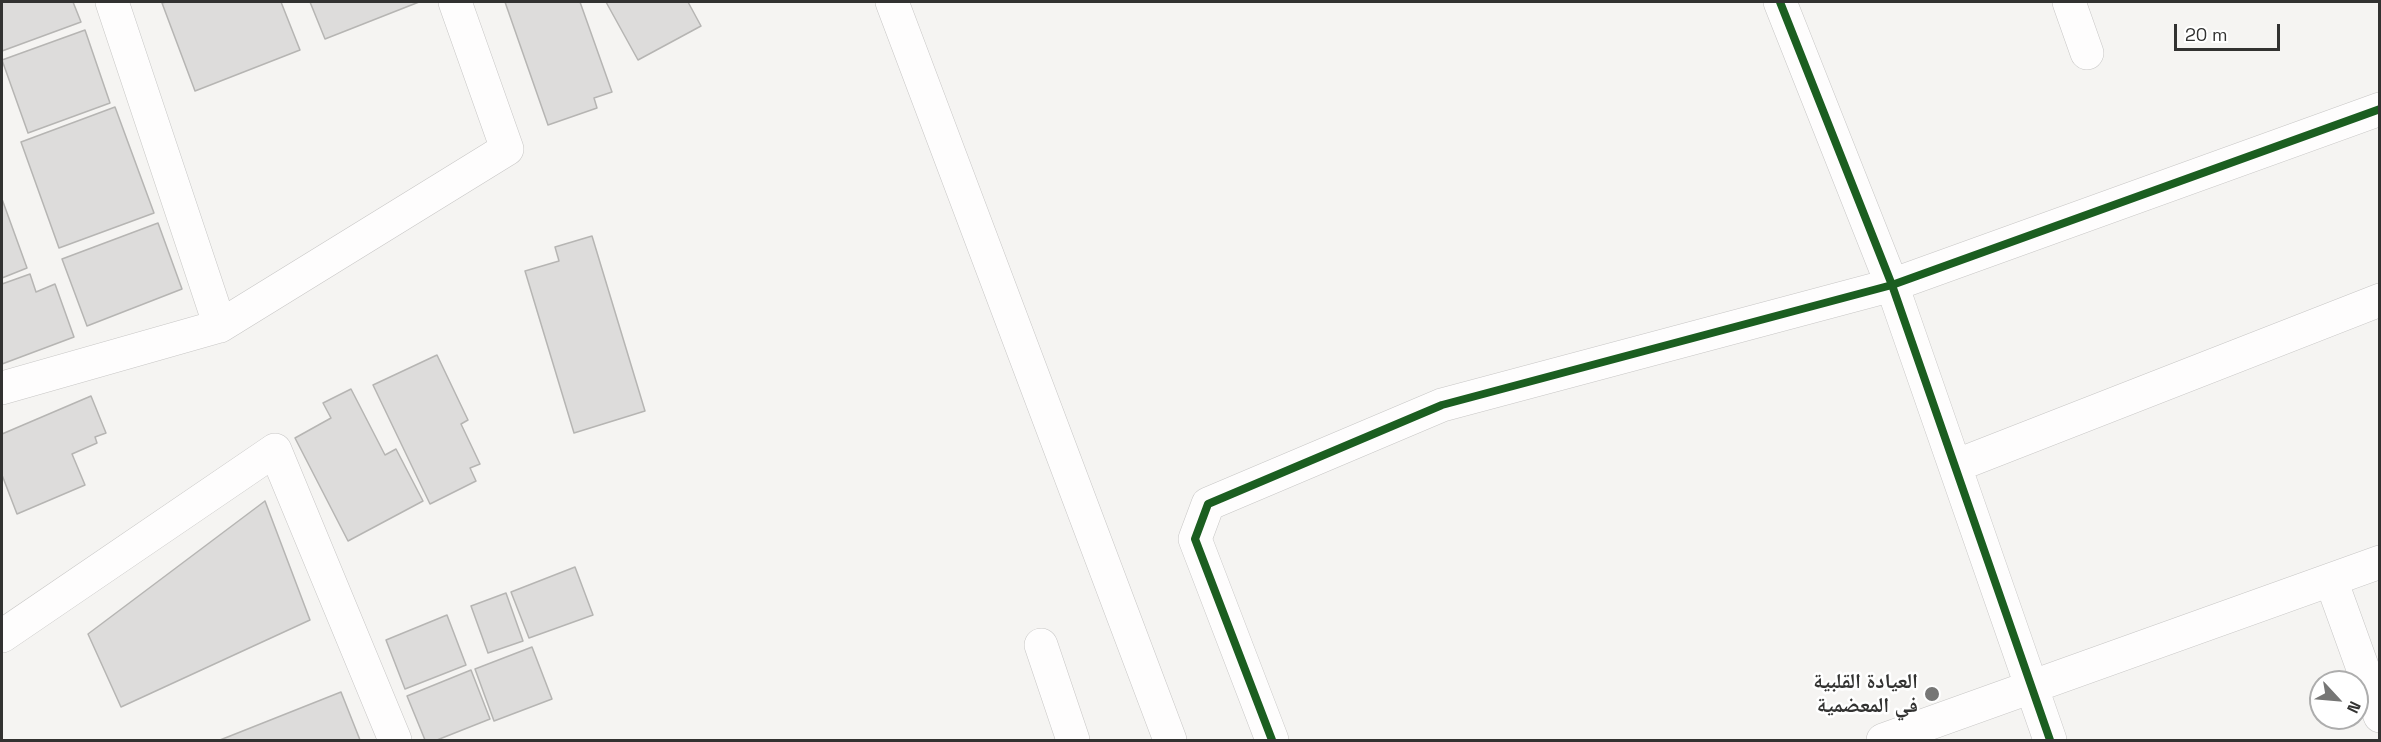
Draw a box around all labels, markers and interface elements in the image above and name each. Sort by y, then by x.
scale bar [2177,12,2284,50]
text: 20 m [2185,23,2228,46]
place label: العيادة القلبية في المعضمية [1813,669,1918,719]
north arrow [2309,670,2369,730]
marker: العيادة القلبية في المعضمية [1923,685,1941,703]
text: N [2342,698,2366,717]

